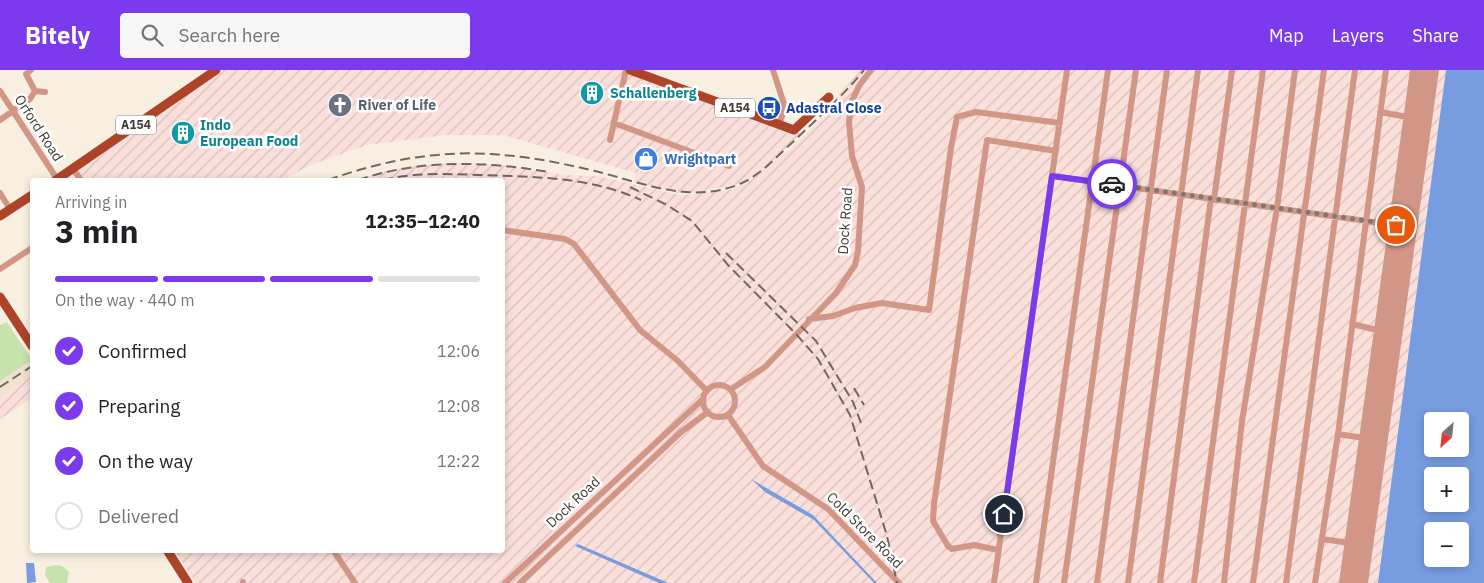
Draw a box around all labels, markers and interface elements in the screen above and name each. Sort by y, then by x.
search box [120,13,470,58]
text: Bitely [25,19,90,51]
icon: search [138,21,166,49]
text: Search here [178,23,280,47]
text: Map [1269,24,1304,47]
text: Layers [1332,24,1384,47]
text: Share [1412,24,1459,47]
building icon: Schallenberg [579,80,605,106]
place label: Schallenberg [610,84,697,102]
street label: Orford Road [11,91,67,165]
church icon: River of Life [327,92,353,118]
bus stop icon: Adastral Close [756,95,782,121]
place label: River of Life [358,96,436,114]
road number: A154 [715,98,755,118]
place label: Adastral Close [786,99,882,117]
road number: A154 [116,116,156,134]
place label: Indo European Food [200,116,298,150]
building icon: Indo European Food [170,120,196,146]
shop icon: Wrightpart [633,146,659,172]
place label: Wrightpart [664,150,736,168]
courier [1087,159,1137,209]
icon: car [1098,170,1126,198]
street label: Dock Road [834,187,856,255]
text: Arriving in [55,192,127,212]
pin [1375,204,1417,246]
text: 12:35–12:40 [365,209,480,233]
text: 3 min [55,210,139,252]
icon: bag [1382,211,1410,239]
text: On the way · 440 m [55,290,194,310]
icon: check [55,337,83,365]
text: Confirmed [98,339,187,363]
text: 12:06 [437,341,480,361]
icon: check [55,392,83,420]
text: Preparing [98,394,180,418]
text: 12:08 [437,396,480,416]
north arrow [1424,412,1469,458]
map controls [1424,412,1469,567]
icon: check [55,447,83,475]
text: On the way [98,449,193,473]
text: 12:22 [437,451,480,471]
button: + [1424,467,1469,512]
street label: Dock Road [542,473,604,531]
street label: Cold Store Road [823,488,907,572]
pin [983,493,1025,535]
icon: home [990,500,1018,528]
text: Delivered [98,504,179,528]
button: − [1424,522,1469,567]

